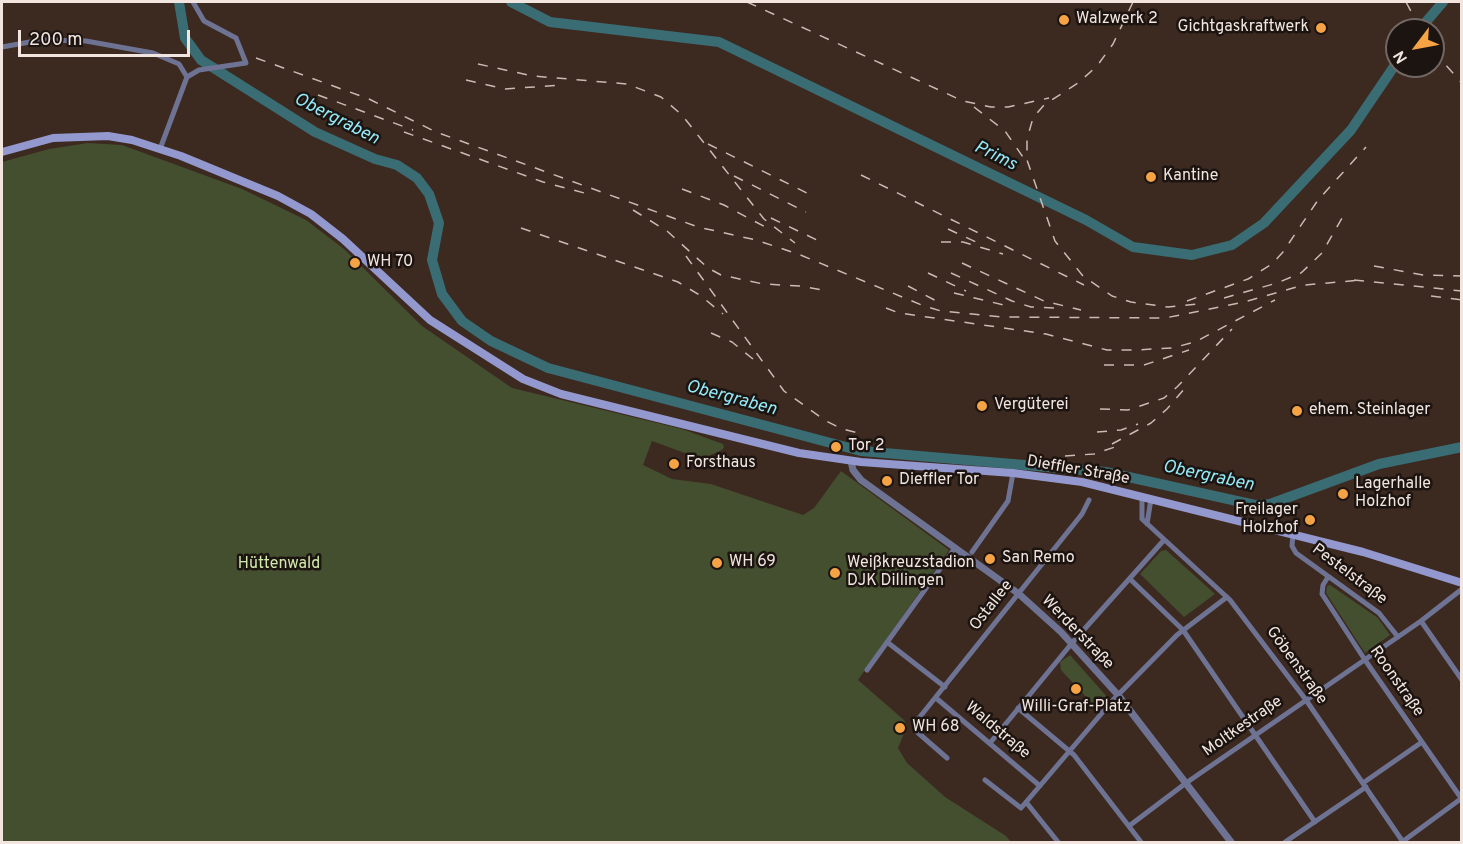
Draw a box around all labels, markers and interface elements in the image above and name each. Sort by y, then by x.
place label: Walzwerk 2 [1076,10,1158,30]
marker: Walzwerk 2 [1057,13,1071,27]
scale bar [21,18,194,56]
place label: Gichtgaskraftwerk [1177,18,1309,38]
north arrow [1385,18,1445,78]
marker: Gichtgaskraftwerk [1314,21,1328,35]
text: 200 m [29,29,82,52]
text: N [1390,46,1413,67]
water label: Obergraben [290,89,382,151]
water label: Prims [970,137,1020,177]
place label: Kantine [1163,167,1218,187]
marker: Kantine [1144,170,1158,184]
place label: WH 70 [367,253,413,273]
marker: WH 70 [348,256,362,270]
water label: Obergraben [683,377,779,421]
place label: Vergüterei [994,396,1069,416]
marker: Vergüterei [975,399,989,413]
place label: ehem. Steinlager [1309,401,1430,421]
marker: ehem. Steinlager [1290,404,1304,418]
place label: Tor 2 [848,437,885,457]
marker: Tor 2 [829,440,843,454]
street label: Dieffler Straße [1025,453,1131,489]
place label: Forsthaus [686,454,756,474]
marker: Forsthaus [667,457,681,471]
water label: Obergraben [1160,457,1256,497]
place label: Dieffler Tor [899,471,979,491]
marker: Dieffler Tor [880,474,894,488]
place label: Lagerhalle Holzhof [1355,475,1431,513]
marker: Lagerhalle Holzhof [1336,487,1350,501]
place label: Freilager Holzhof [1235,501,1298,539]
marker: Freilager Holzhof [1303,513,1317,527]
street label: Pestelstraße [1308,541,1390,609]
place label: San Remo [1002,549,1075,569]
marker: San Remo [983,552,997,566]
place label: WH 69 [729,553,776,573]
place label: Weißkreuzstadion DJK Dillingen [847,554,975,592]
park label: Hüttenwald [238,555,320,575]
marker: WH 69 [710,556,724,570]
marker: Weißkreuzstadion DJK Dillingen [828,566,842,580]
street label: Ostallee [966,577,1018,635]
street label: Werderstraße [1037,592,1117,674]
street label: Göbenstraße [1261,623,1331,709]
street label: Roonstraße [1365,643,1427,721]
marker: Willi-Graf-Platz [1069,682,1083,696]
street label: Moltkestraße [1200,693,1286,761]
street label: Waldstraße [961,698,1033,764]
place label: Willi-Graf-Platz [1021,698,1131,718]
place label: WH 68 [912,718,960,738]
marker: WH 68 [893,721,907,735]

